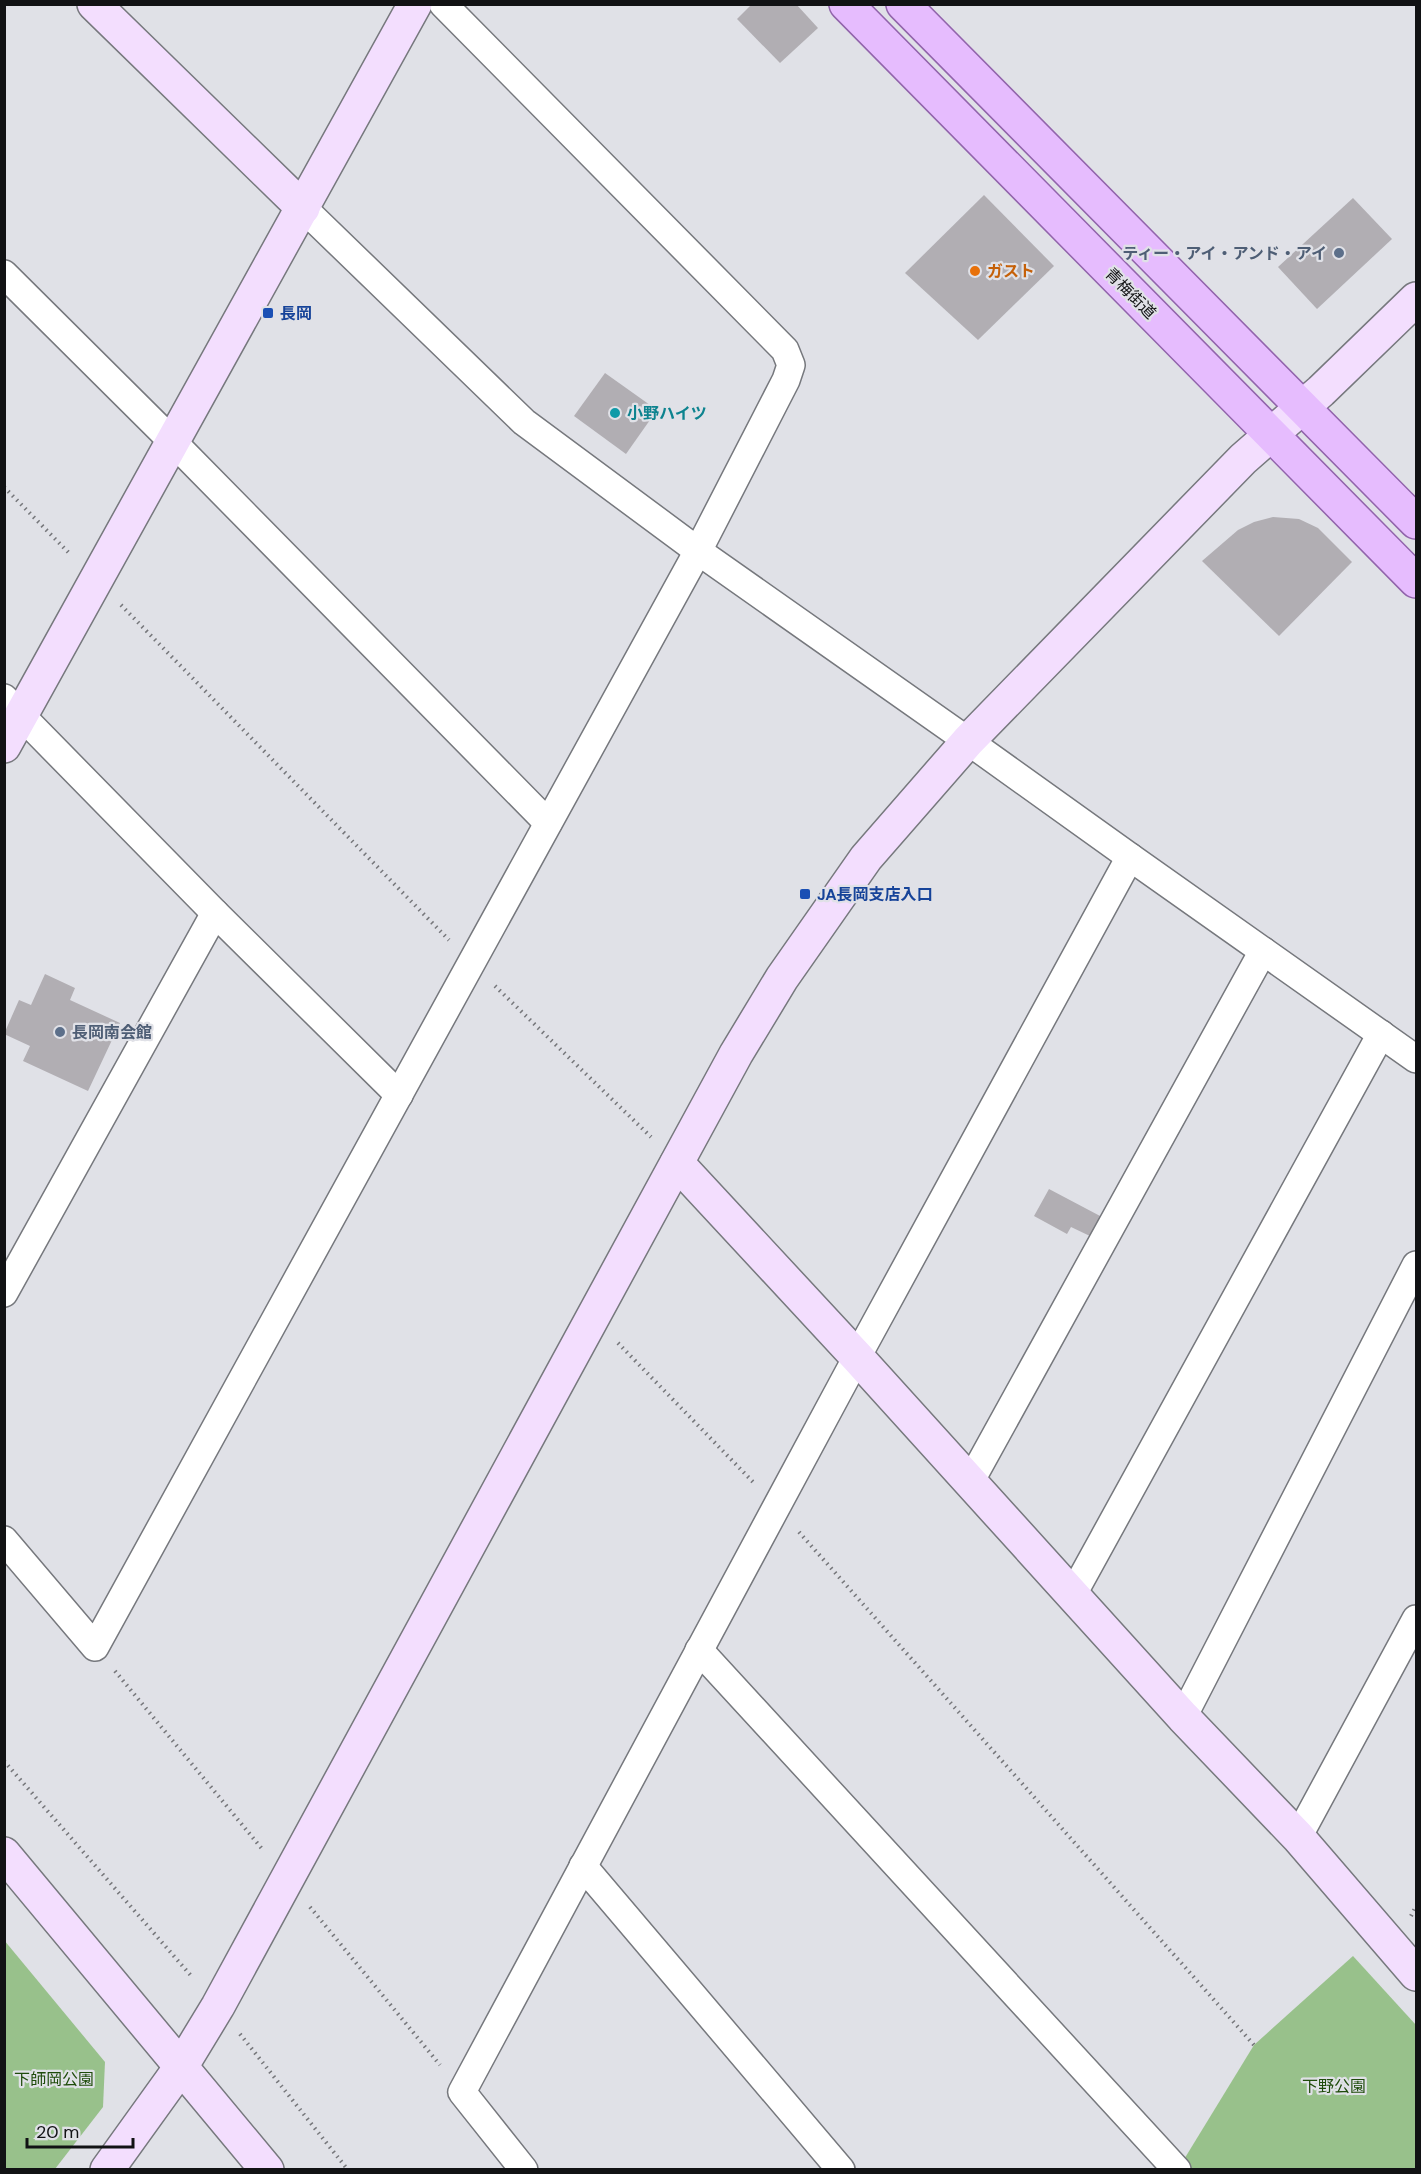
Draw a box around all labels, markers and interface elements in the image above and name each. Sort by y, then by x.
place label: ティー・アイ・アンド・アイ [1122,243,1327,264]
marker: ティー・アイ・アンド・アイ [1332,246,1346,260]
place label: ガスト [987,261,1035,282]
street label: 青梅街道 [1101,263,1161,323]
marker: ガスト [968,264,982,278]
place label: 長岡 [280,303,312,324]
marker: 長岡 [261,306,275,320]
place label: 小野ハイツ [627,403,707,424]
marker: 小野ハイツ [608,406,622,420]
place label: JA長岡支店入口 [817,884,933,905]
marker: JA長岡支店入口 [798,887,812,901]
place label: 長岡南会館 [72,1022,152,1043]
marker: 長岡南会館 [53,1025,67,1039]
park label: 下師岡公園 [14,2069,94,2090]
park label: 下野公園 [1302,2076,1366,2097]
scale bar [27,2111,134,2149]
text: 20 m [36,2120,79,2144]

